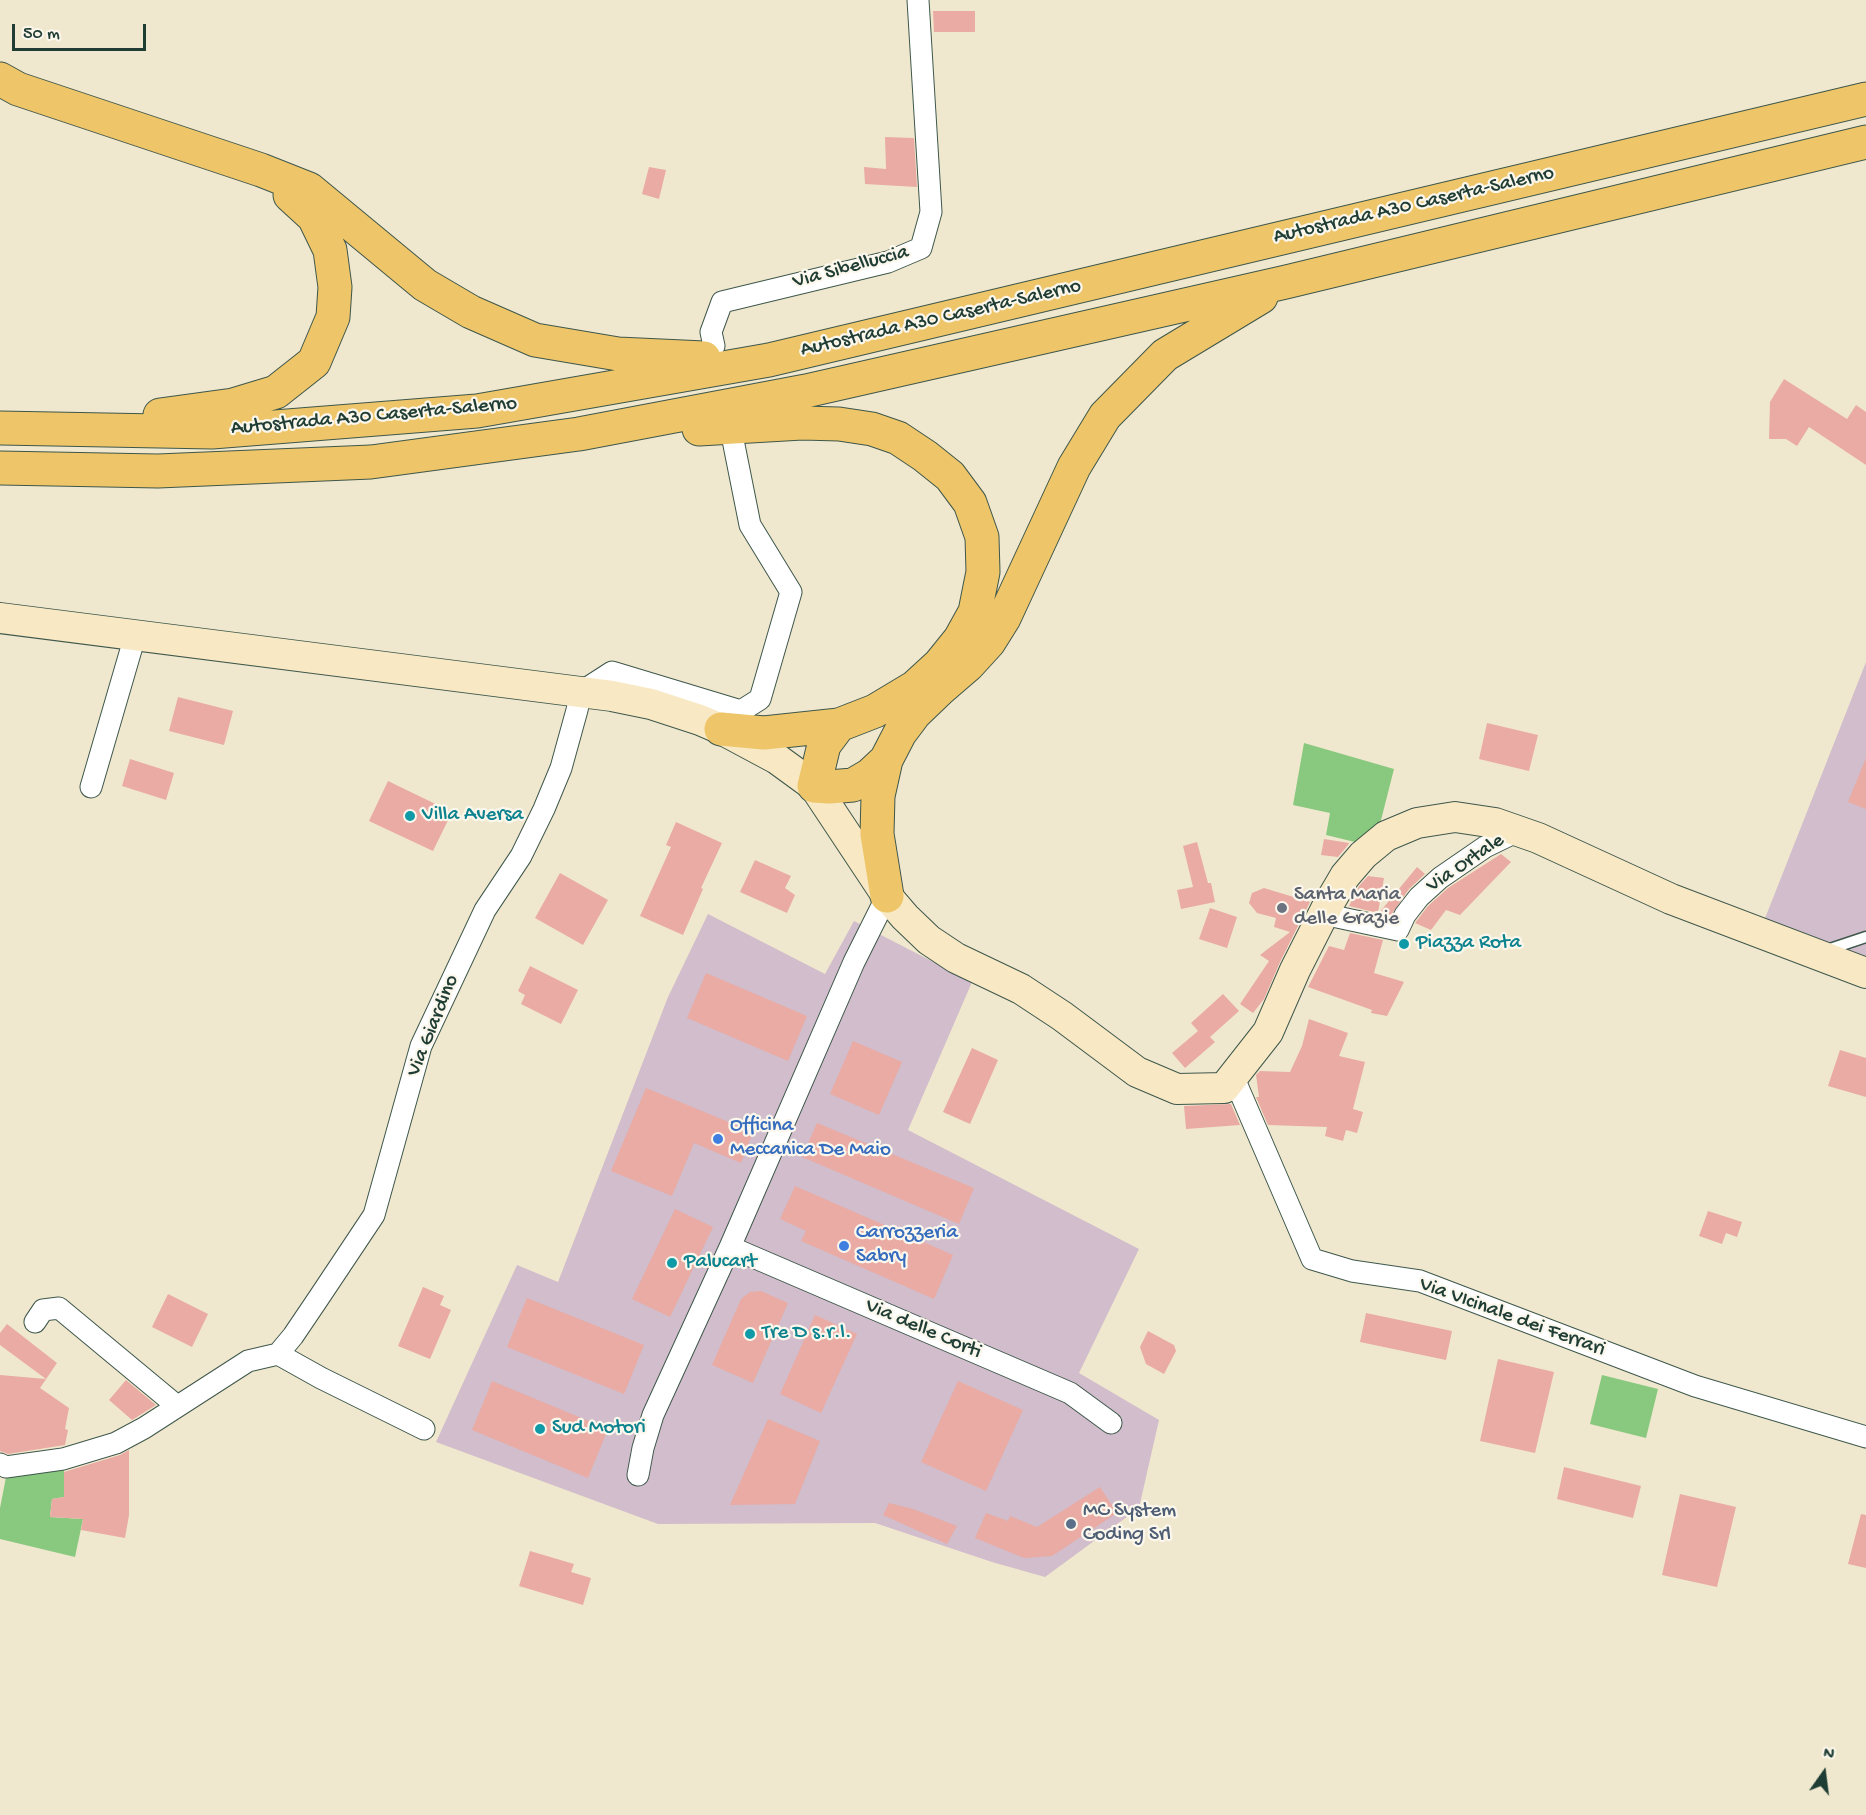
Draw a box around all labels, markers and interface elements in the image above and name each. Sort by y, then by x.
scale bar [15,12,148,50]
text: 50 m [23,24,60,45]
street label: Autostrada A30 Caserta-Salerno [1271,161,1557,251]
street label: Via Sibelluccia [790,240,912,296]
street label: Autostrada A30 Caserta-Salerno [798,274,1084,364]
street label: Autostrada A30 Caserta-Salerno [230,392,518,442]
place label: Villa Aversa [422,803,523,829]
marker: Villa Aversa [403,809,417,823]
street label: Via Ortale [1422,829,1510,899]
place label: Santa Maria delle Grazie [1294,883,1400,933]
marker: Santa Maria delle Grazie [1275,901,1289,915]
place label: Piazza Rota [1416,931,1521,957]
marker: Piazza Rota [1397,937,1411,951]
street label: Via Giardino [402,971,466,1081]
place label: Officina Meccanica De Maio [730,1114,891,1164]
marker: Officina Meccanica De Maio [711,1132,725,1146]
place label: Carrozzeria Sabry [856,1221,958,1271]
marker: Carrozzeria Sabry [837,1239,851,1253]
place label: Palucart [684,1250,757,1276]
marker: Palucart [665,1256,679,1270]
street label: Via VIcinale dei Ferrari [1416,1273,1608,1363]
street label: Via delle Corti [861,1294,985,1366]
place label: Tre D s.r.l. [762,1321,852,1347]
marker: Tre D s.r.l. [743,1327,757,1341]
place label: Sud Motori [552,1416,646,1442]
marker: Sud Motori [533,1422,547,1436]
place label: MC System Coding Srl [1083,1499,1176,1549]
marker: MC System Coding Srl [1064,1517,1078,1531]
north arrow [1794,1743,1854,1803]
text: N [1821,1745,1836,1766]

